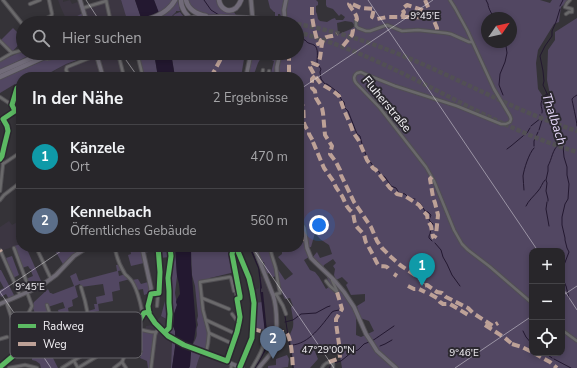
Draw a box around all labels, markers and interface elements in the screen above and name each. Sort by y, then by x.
text: 9°45'E [410,9,440,23]
north arrow [481,12,517,48]
search box [16,16,304,60]
icon: search [30,27,52,49]
text: Hier suchen [62,28,142,48]
street label: Fluherstraße [359,73,415,135]
text: In der Nähe [32,87,123,110]
text: 2 Ergebnisse [213,89,288,107]
water label: Thalbach [537,91,571,147]
text: Känzele [70,138,125,158]
text: 1 [41,148,49,166]
text: 470 m [250,148,288,166]
text: Ort [70,158,90,176]
text: Kennelbach [70,202,151,222]
text: 2 [41,212,49,230]
text: 560 m [250,212,288,230]
your location [309,215,329,235]
text: Öffentliches Gebäude [70,222,196,240]
map controls [529,248,565,356]
button: + [529,248,565,284]
pin: 1 [409,253,435,286]
text: 9°45'E [15,280,45,294]
button: − [529,284,565,320]
legend [10,312,142,358]
text: Radweg [43,319,84,334]
button: locate [529,320,565,356]
pin: 2 [260,326,286,359]
text: Weg [43,337,67,352]
text: 47°29'00"N [301,343,355,357]
text: 9°46'E [449,346,479,360]

